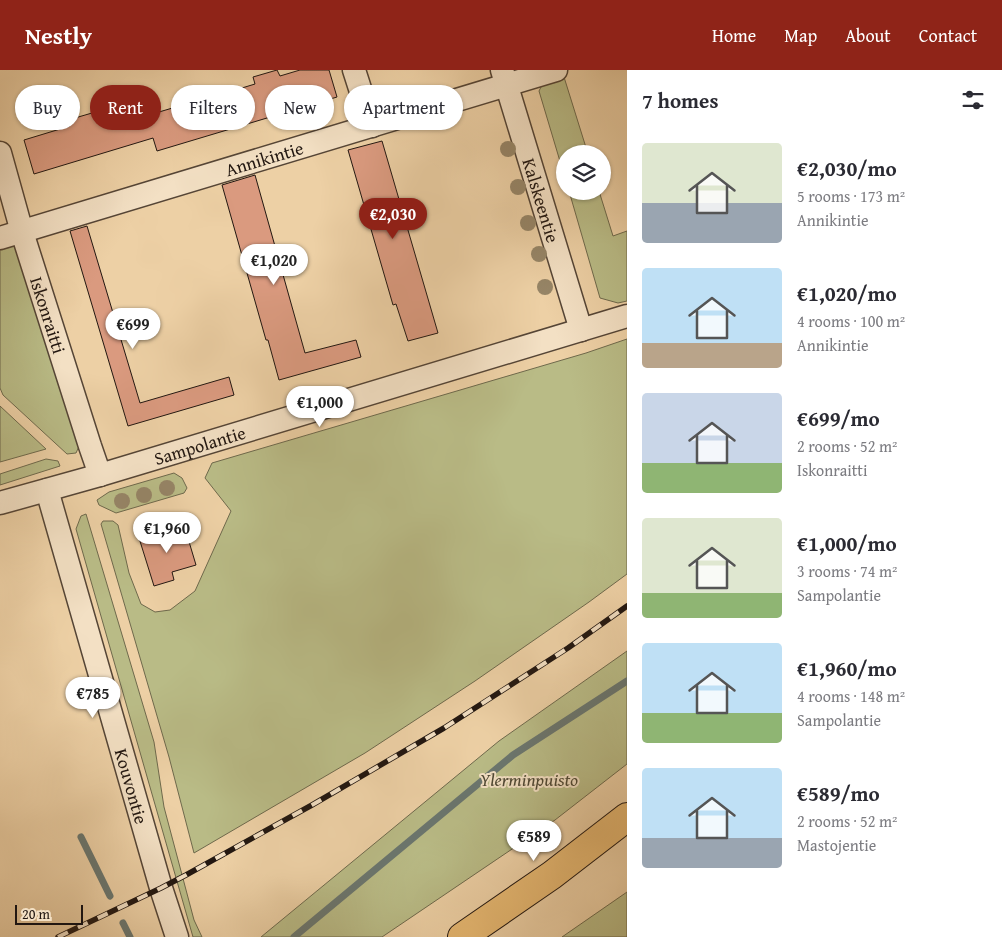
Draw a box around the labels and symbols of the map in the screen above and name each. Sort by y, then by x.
street label: Annikintie [222,134,307,183]
street label: Kalskeentie [516,155,567,246]
pin: €2,030 [352,198,434,240]
pin: €1,020 [233,244,315,286]
street label: Iskonraitti [23,273,73,357]
pin: €699 [103,308,163,350]
pin: €1,000 [279,386,361,428]
street label: Sampolantie [151,418,249,471]
pin: €1,960 [126,512,208,554]
pin: €785 [63,676,123,719]
street label: Kouvontie [108,745,155,827]
park label: Ylerminpuisto [480,766,578,793]
pin: €589 [504,820,564,862]
scale bar [15,902,82,925]

